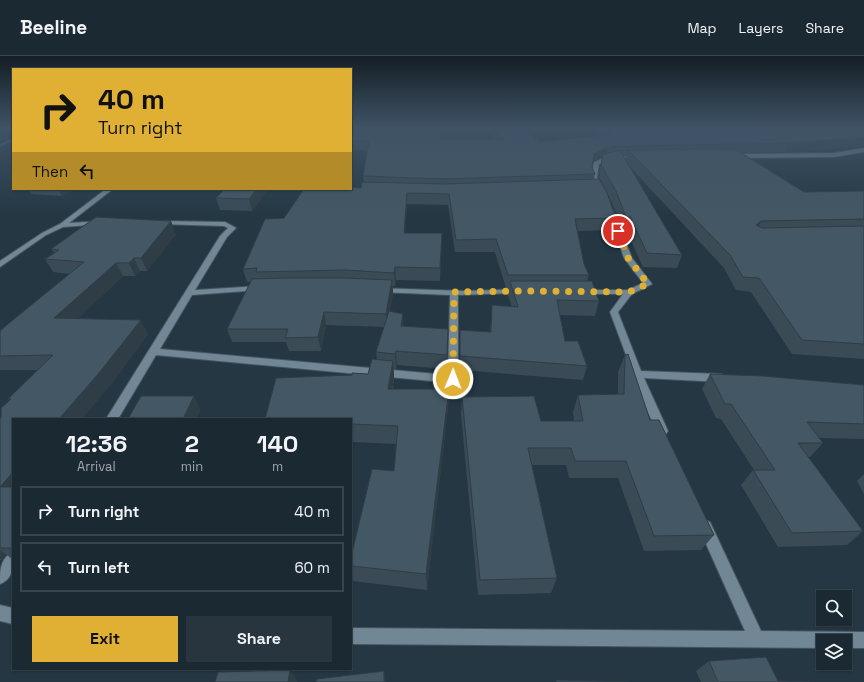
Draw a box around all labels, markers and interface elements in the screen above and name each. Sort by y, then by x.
text: Beeline [20,15,87,40]
text: Map [687,19,717,37]
text: Layers [739,19,783,37]
text: Share [805,19,844,37]
text: 40 m [98,81,165,117]
icon: right [32,84,84,136]
text: Turn right [98,116,182,139]
icon: left [76,160,98,182]
text: Then [32,162,68,181]
pin [601,214,635,248]
icon: arrive [607,220,629,242]
position arrow [432,358,474,400]
text: 12:36 [66,428,127,459]
text: 2 [185,428,199,459]
text: 140 [257,428,298,459]
text: Arrival [77,458,116,475]
text: min [181,458,203,475]
text: m [272,458,283,475]
icon: right [34,500,56,522]
text: Turn right [68,502,139,521]
text: 40 m [294,502,330,521]
icon: left [34,556,56,578]
text: Turn left [68,558,130,577]
text: 60 m [294,558,330,577]
map controls [816,590,852,670]
button: search [816,590,852,626]
button: Exit [32,616,178,662]
button: Share [186,616,332,662]
button: layers [816,634,852,670]

